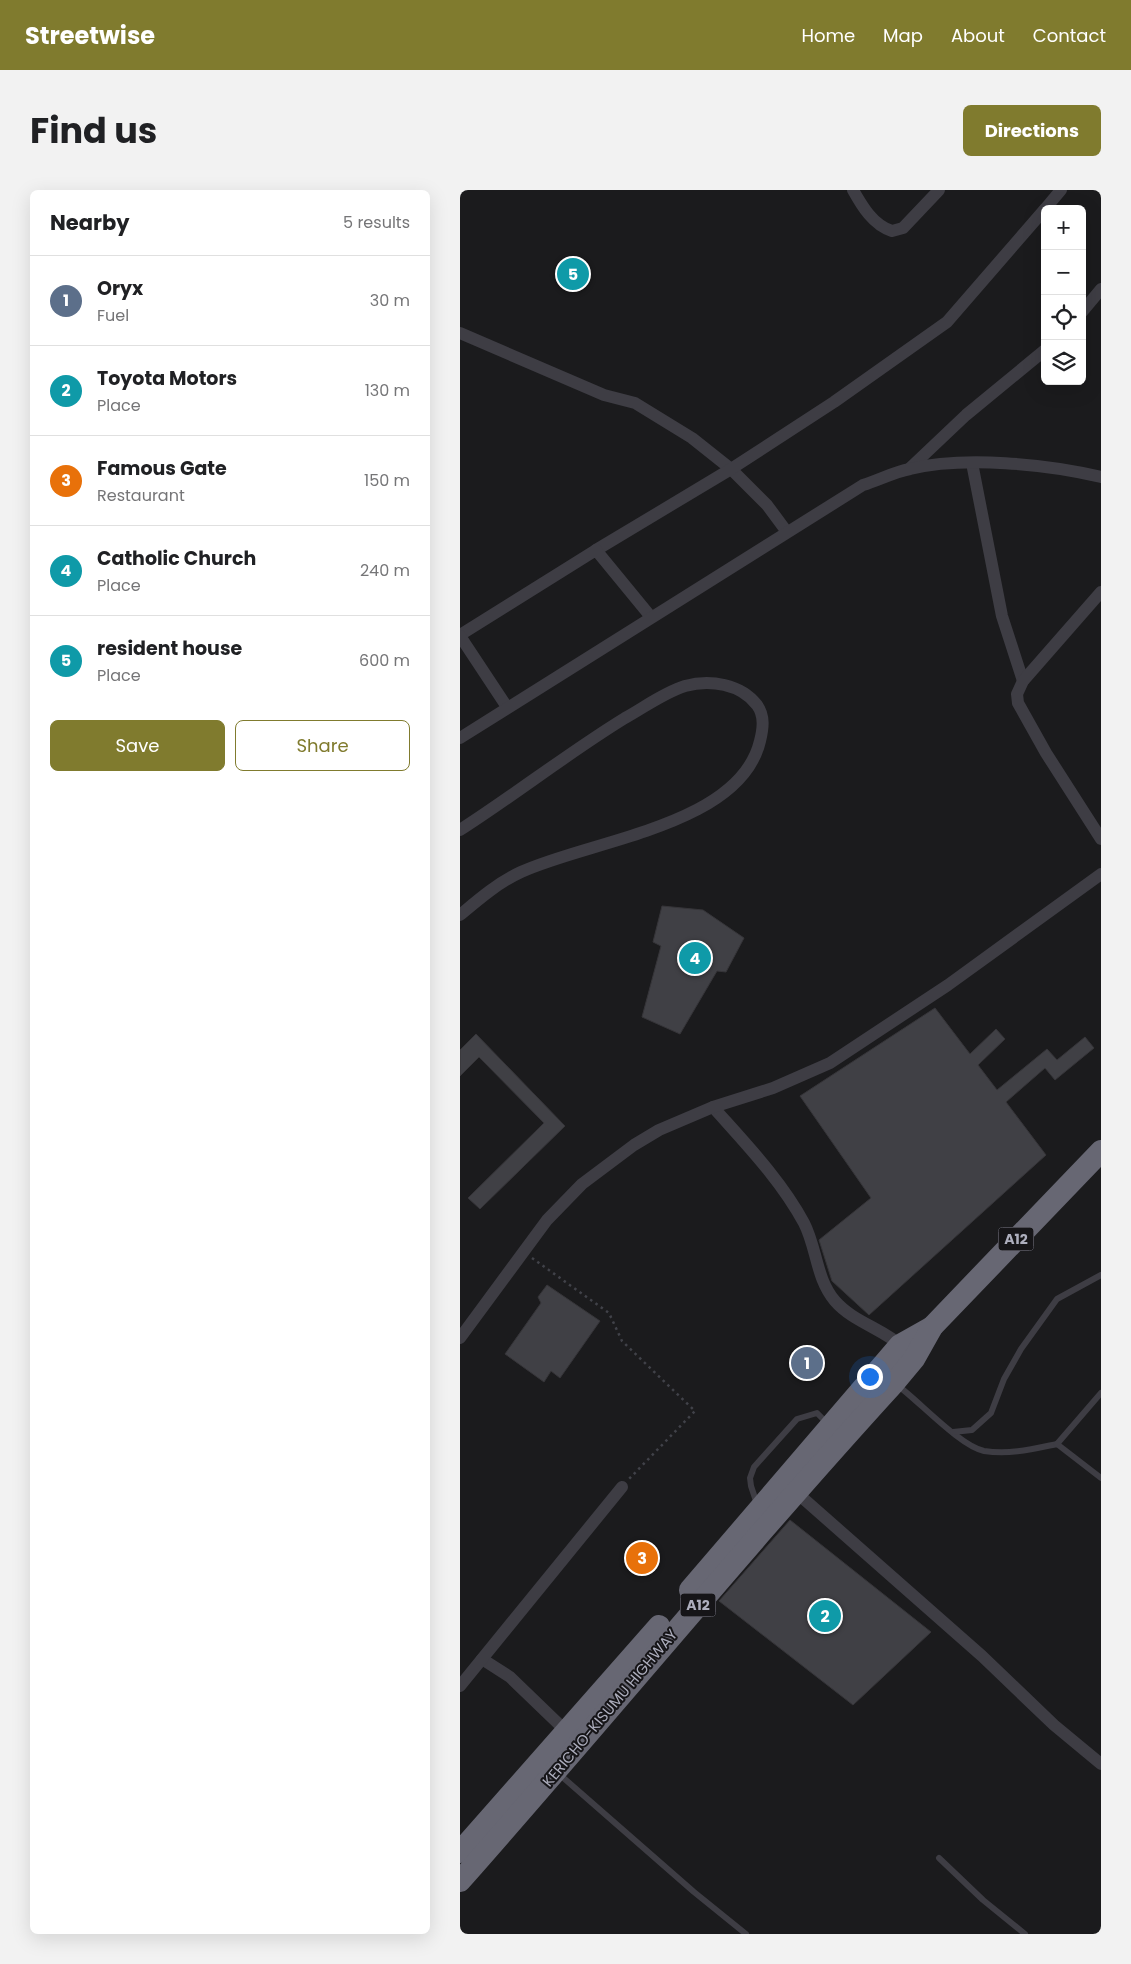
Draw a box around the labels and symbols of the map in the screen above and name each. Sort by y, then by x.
pin: 5 [557,255,589,293]
pin: 4 [679,939,711,977]
road number: A12 [998,1228,1034,1250]
pin: 1 [791,1344,823,1382]
your location [857,1364,883,1390]
pin: 3 [626,1539,658,1577]
road number: A12 [680,1594,716,1616]
pin: 2 [809,1597,841,1635]
street label: KERICHO-KISUMU HIGHWAY [537,1624,682,1791]

